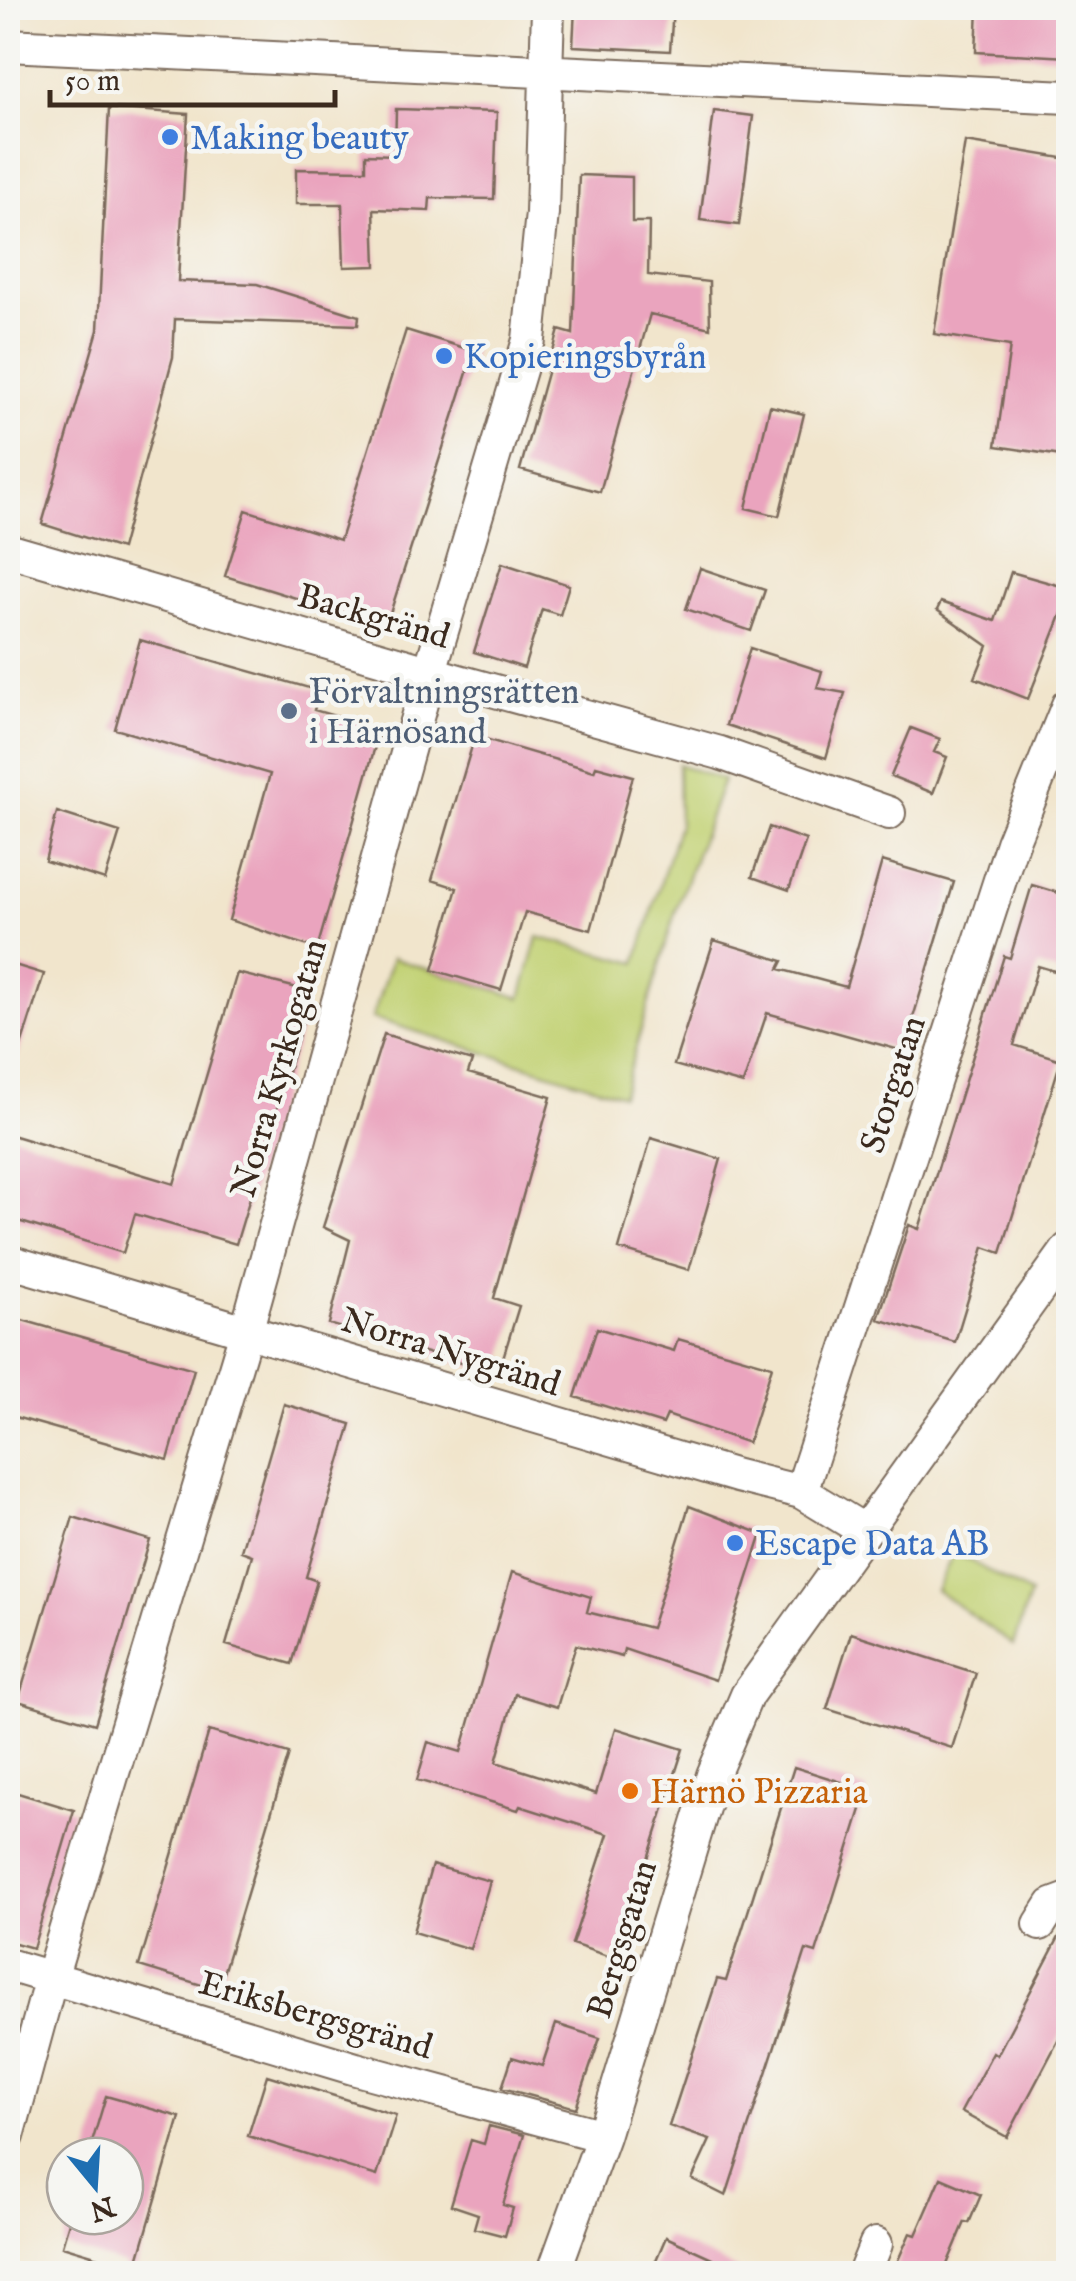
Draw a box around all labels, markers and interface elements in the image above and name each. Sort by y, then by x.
scale bar [50,45,335,107]
text: 50 m [65,63,120,101]
place label: Making beauty [190,117,409,162]
marker: Making beauty [159,126,181,148]
place label: Kopieringsbyrån [464,336,707,381]
marker: Kopieringsbyrån [433,345,455,367]
street label: Backgränd [292,574,455,661]
place label: Förvaltningsrätten i Härnösand [309,671,579,756]
marker: Förvaltningsrätten i Härnösand [278,700,300,722]
street label: Norra Kyrkogatan [222,934,339,1203]
street label: Storgatan [851,1011,938,1159]
street label: Norra Nygränd [335,1299,566,1408]
place label: Escape Data AB [755,1523,989,1568]
marker: Escape Data AB [724,1532,746,1554]
place label: Härnö Pizzaria [650,1771,869,1816]
marker: Härnö Pizzaria [619,1780,641,1802]
street label: Bergsgatan [578,1855,669,2024]
street label: Eriksbergsgränd [193,1962,438,2071]
north arrow [45,2136,145,2236]
text: N [85,2187,120,2228]

